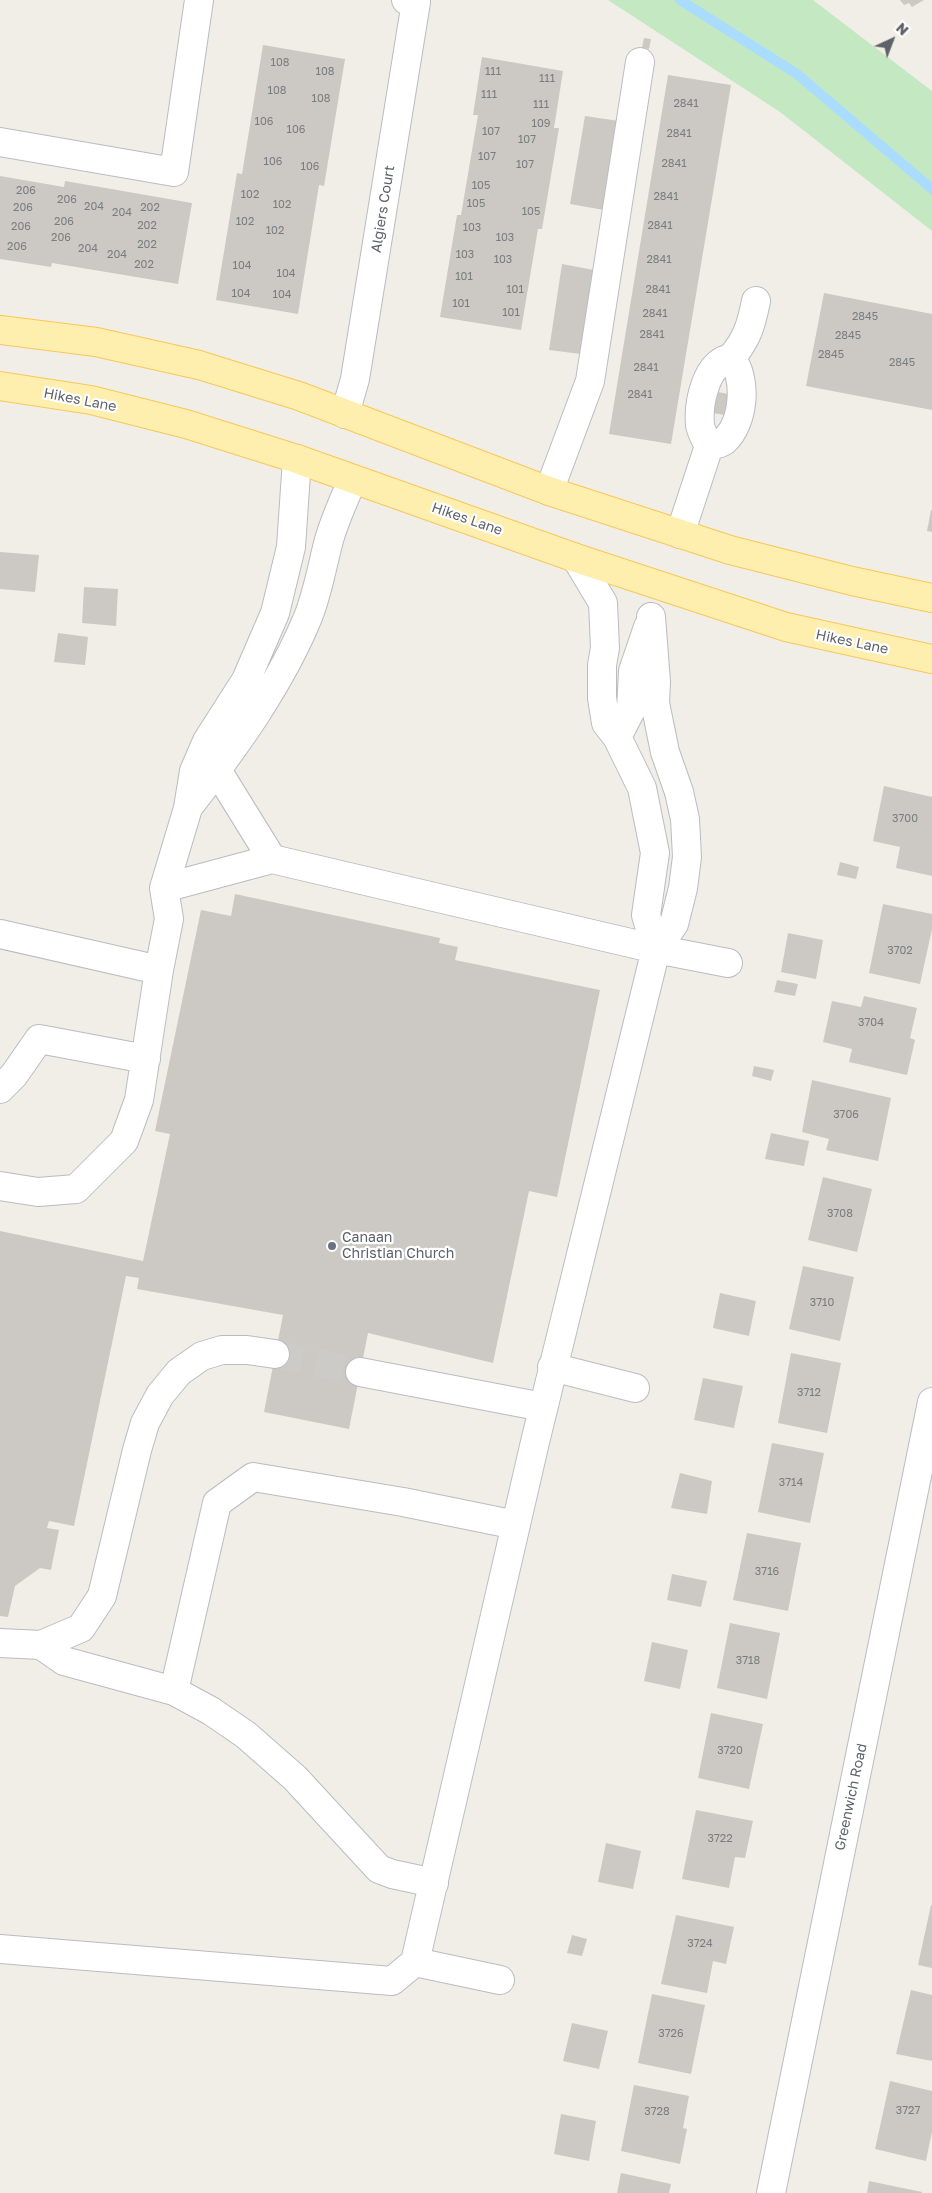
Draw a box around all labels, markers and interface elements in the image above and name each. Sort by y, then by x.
north arrow [867,15,917,65]
text: N [893,19,912,39]
house number: 108 [271,56,289,70]
house number: 108 [316,65,334,79]
house number: 111 [485,65,501,79]
house number: 111 [539,72,555,86]
house number: 108 [268,84,286,98]
house number: 111 [481,88,497,102]
house number: 108 [312,92,330,106]
house number: 2841 [673,97,699,111]
house number: 111 [533,98,549,112]
house number: 106 [255,115,273,129]
house number: 109 [532,117,550,131]
house number: 106 [287,123,305,137]
house number: 107 [482,125,500,139]
house number: 2841 [666,127,692,141]
house number: 107 [518,133,536,147]
house number: 107 [478,150,496,164]
house number: 106 [264,155,282,169]
house number: 2841 [661,157,687,171]
house number: 107 [516,158,534,172]
house number: 106 [301,160,319,174]
street label: Algiers Court [368,164,398,254]
house number: 105 [472,179,490,193]
house number: 206 [16,184,36,198]
house number: 102 [241,188,259,202]
house number: 2841 [653,190,679,204]
house number: 206 [57,193,77,207]
house number: 105 [467,197,485,211]
house number: 102 [273,198,291,212]
house number: 204 [84,200,104,214]
house number: 206 [13,201,33,215]
house number: 202 [140,201,160,215]
house number: 105 [522,205,540,219]
house number: 204 [112,206,132,220]
house number: 206 [54,215,74,229]
house number: 102 [236,215,254,229]
house number: 202 [137,219,157,233]
house number: 2841 [647,219,673,233]
house number: 206 [11,220,31,234]
house number: 103 [463,221,481,235]
house number: 102 [266,224,284,238]
house number: 206 [51,231,71,245]
house number: 103 [496,231,514,245]
house number: 202 [137,238,157,252]
house number: 206 [7,240,27,254]
house number: 204 [78,242,98,256]
house number: 204 [107,248,127,262]
house number: 103 [456,248,474,262]
house number: 103 [494,253,512,267]
house number: 2841 [646,253,672,267]
house number: 202 [134,258,154,272]
house number: 104 [233,259,251,273]
house number: 104 [277,267,295,281]
house number: 101 [455,270,473,284]
house number: 101 [506,283,524,297]
house number: 2841 [645,283,671,297]
house number: 104 [232,287,250,301]
house number: 104 [273,288,291,302]
house number: 101 [452,297,470,311]
house number: 101 [502,306,520,320]
house number: 2841 [642,307,668,321]
house number: 2845 [852,310,878,324]
house number: 2841 [639,328,665,342]
house number: 2845 [835,329,861,343]
house number: 2845 [818,348,844,362]
house number: 2845 [889,356,915,370]
house number: 2841 [633,361,659,375]
street label: Hikes Lane [42,385,118,415]
house number: 2841 [627,388,653,402]
street label: Hikes Lane [429,499,505,539]
street label: Hikes Lane [814,626,890,658]
house number: 3700 [892,812,918,826]
house number: 3702 [887,944,913,958]
house number: 3704 [858,1016,884,1030]
house number: 3706 [833,1108,859,1122]
house number: 3708 [827,1207,853,1221]
place label: Canaan Christian Church [342,1230,454,1262]
marker: Canaan Christian Church [326,1240,338,1252]
house number: 3710 [810,1296,834,1310]
house number: 3712 [797,1386,821,1400]
house number: 3714 [779,1476,803,1490]
house number: 3716 [755,1565,779,1579]
house number: 3718 [736,1654,760,1668]
street label: Greenwich Road [831,1742,871,1852]
house number: 3720 [717,1744,743,1758]
house number: 3722 [707,1832,733,1846]
house number: 3724 [687,1937,713,1951]
house number: 3726 [658,2027,684,2041]
house number: 3727 [896,2104,920,2118]
house number: 3728 [644,2105,670,2119]

